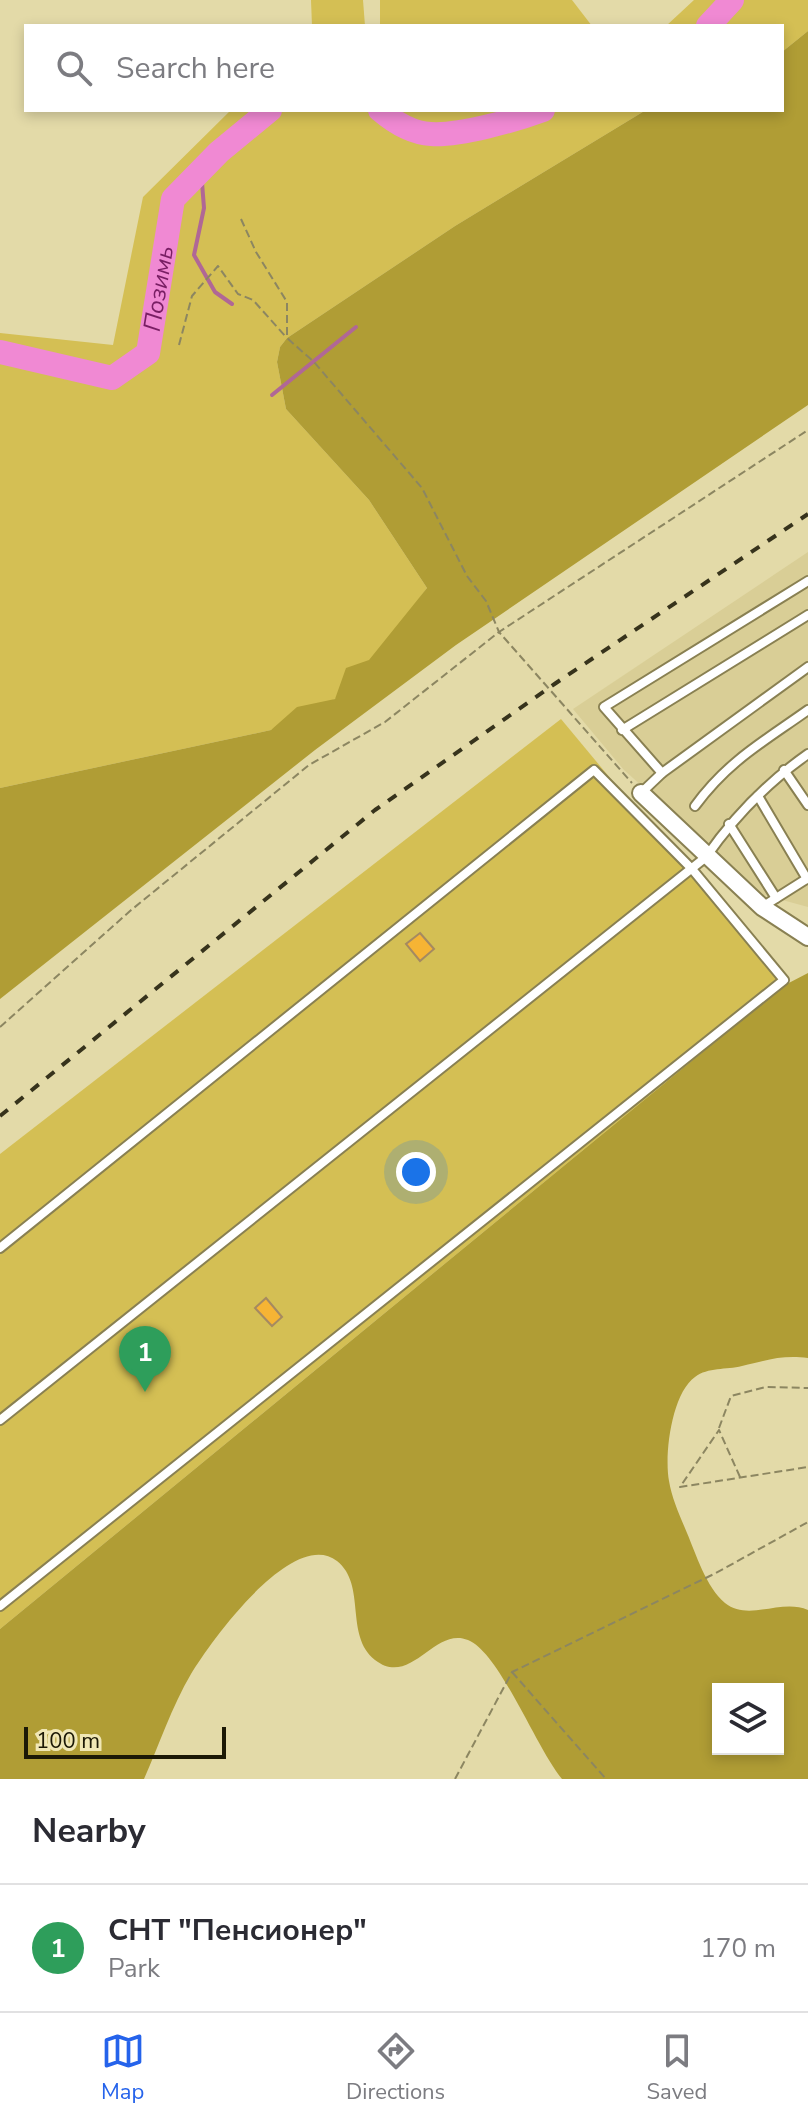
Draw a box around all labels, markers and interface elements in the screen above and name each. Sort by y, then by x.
search box [24,24,784,112]
icon: search [52,46,96,90]
text: Search here [116,48,275,89]
water label: Позимь [136,243,181,334]
your location [396,1152,436,1192]
pin: 1 [119,1326,171,1392]
map controls [712,1683,784,1755]
button: layers [712,1683,784,1755]
scale bar [24,1723,226,1759]
text: 100 m [36,1726,100,1756]
text: Nearby [32,1808,146,1854]
text: СНТ "Пенсионер" [108,1910,367,1951]
text: 1 [50,1931,66,1966]
text: 170 m [700,1931,776,1966]
text: Park [108,1951,160,1986]
tab: Map [101,2029,145,2107]
tab: Directions [346,2029,445,2107]
tab: Saved [647,2029,707,2107]

